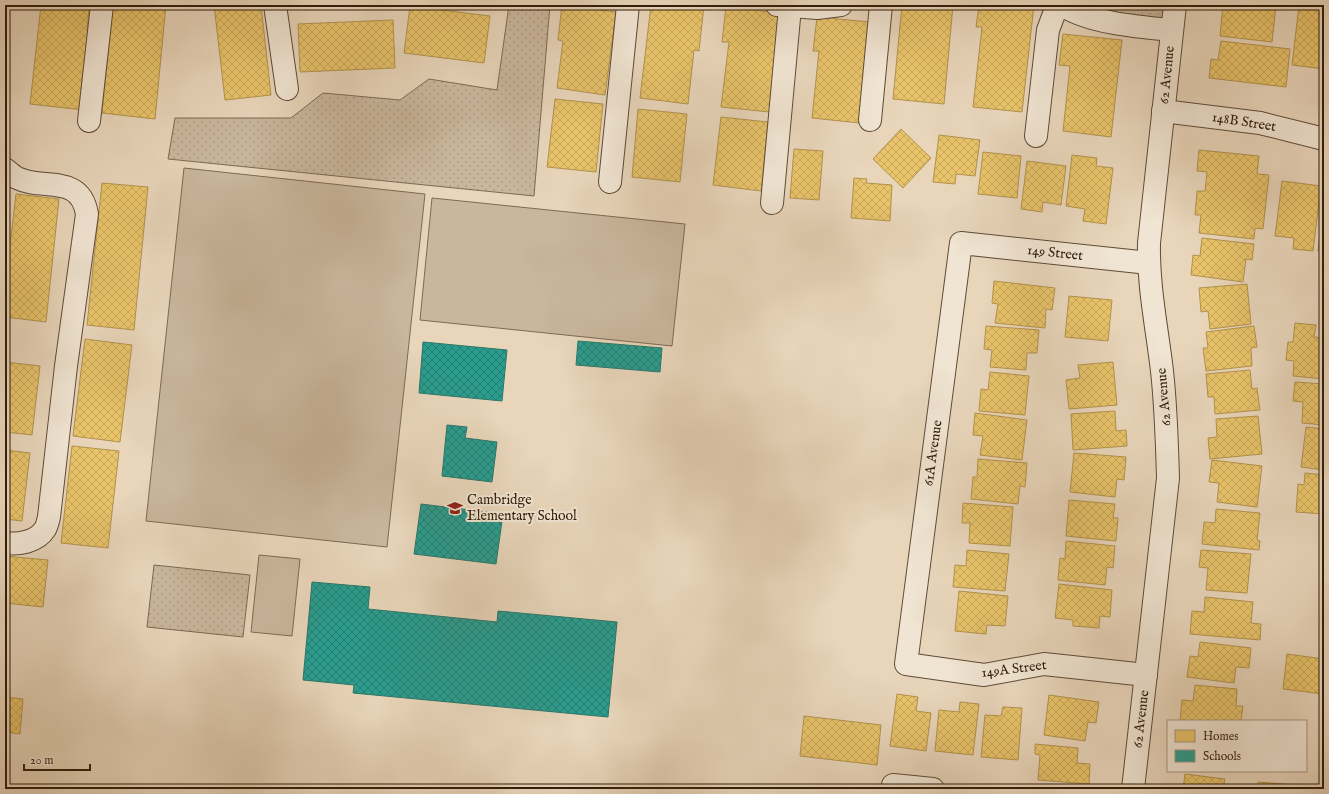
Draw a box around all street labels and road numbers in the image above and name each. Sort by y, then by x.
street label: 62 Avenue [1155,44,1179,105]
street label: 148B Street [1211,108,1278,136]
street label: 149 Street [1026,241,1084,265]
street label: 62 Avenue [1152,367,1176,427]
street label: 61A Avenue [919,418,947,487]
street label: 149A Street [980,656,1048,682]
street label: 62 Avenue [1129,688,1154,749]

